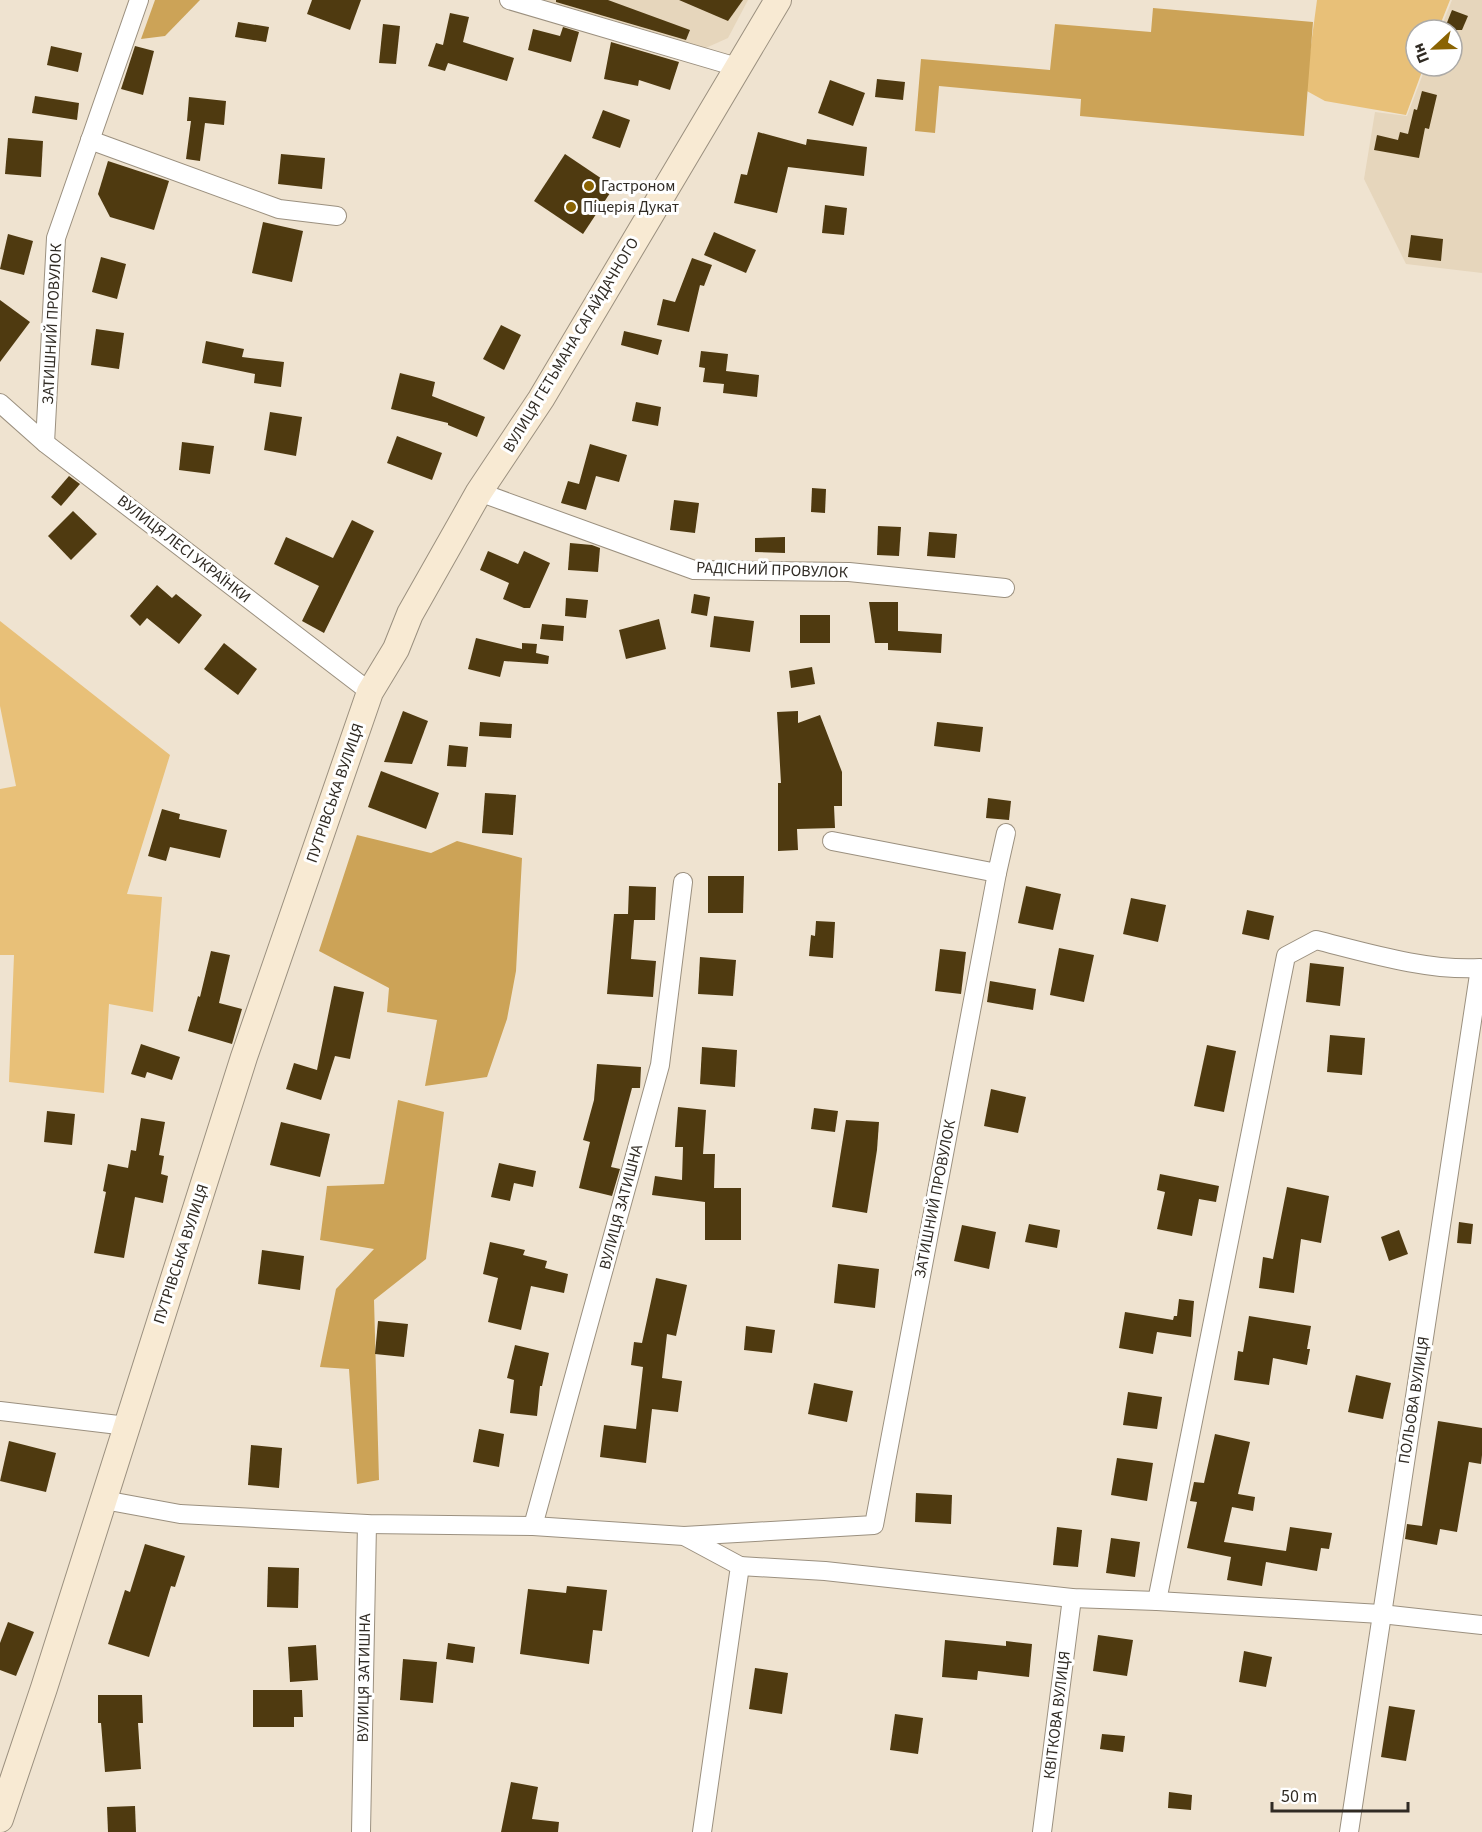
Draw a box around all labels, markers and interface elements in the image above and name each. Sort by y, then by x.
north arrow [1404,18,1464,78]
text: Пн [1407,40,1435,67]
place label: Гастроном [601,175,675,197]
marker: Гастроном [582,179,596,193]
place label: Піцерія Дукат [583,196,679,218]
marker: Піцерія Дукат [564,200,578,214]
street label: ВУЛИЦЯ ГЕТЬМАНА САГАЙДАЧНОГО [498,233,644,457]
street label: ЗАТИШНИЙ ПРОВУЛОК [37,242,67,405]
street label: ВУЛИЦЯ ЛЕСІ УКРАЇНКИ [113,490,255,608]
street label: РАДІСНИЙ ПРОВУЛОК [696,556,849,584]
street label: ПУТРІВСЬКА ВУЛИЦЯ [301,720,369,866]
street label: ЗАТИШНИЙ ПРОВУЛОК [909,1117,961,1280]
street label: ВУЛИЦЯ ЗАТИШНА [594,1142,648,1272]
street label: ПУТРІВСЬКА ВУЛИЦЯ [148,1181,214,1327]
street label: ПОЛЬОВА ВУЛИЦЯ [1393,1335,1435,1465]
street label: ВУЛИЦЯ ЗАТИШНА [352,1613,376,1743]
street label: КВІТКОВА ВУЛИЦЯ [1038,1649,1076,1781]
scale bar [1272,1775,1408,1813]
text: 50 m [1281,1784,1317,1809]

